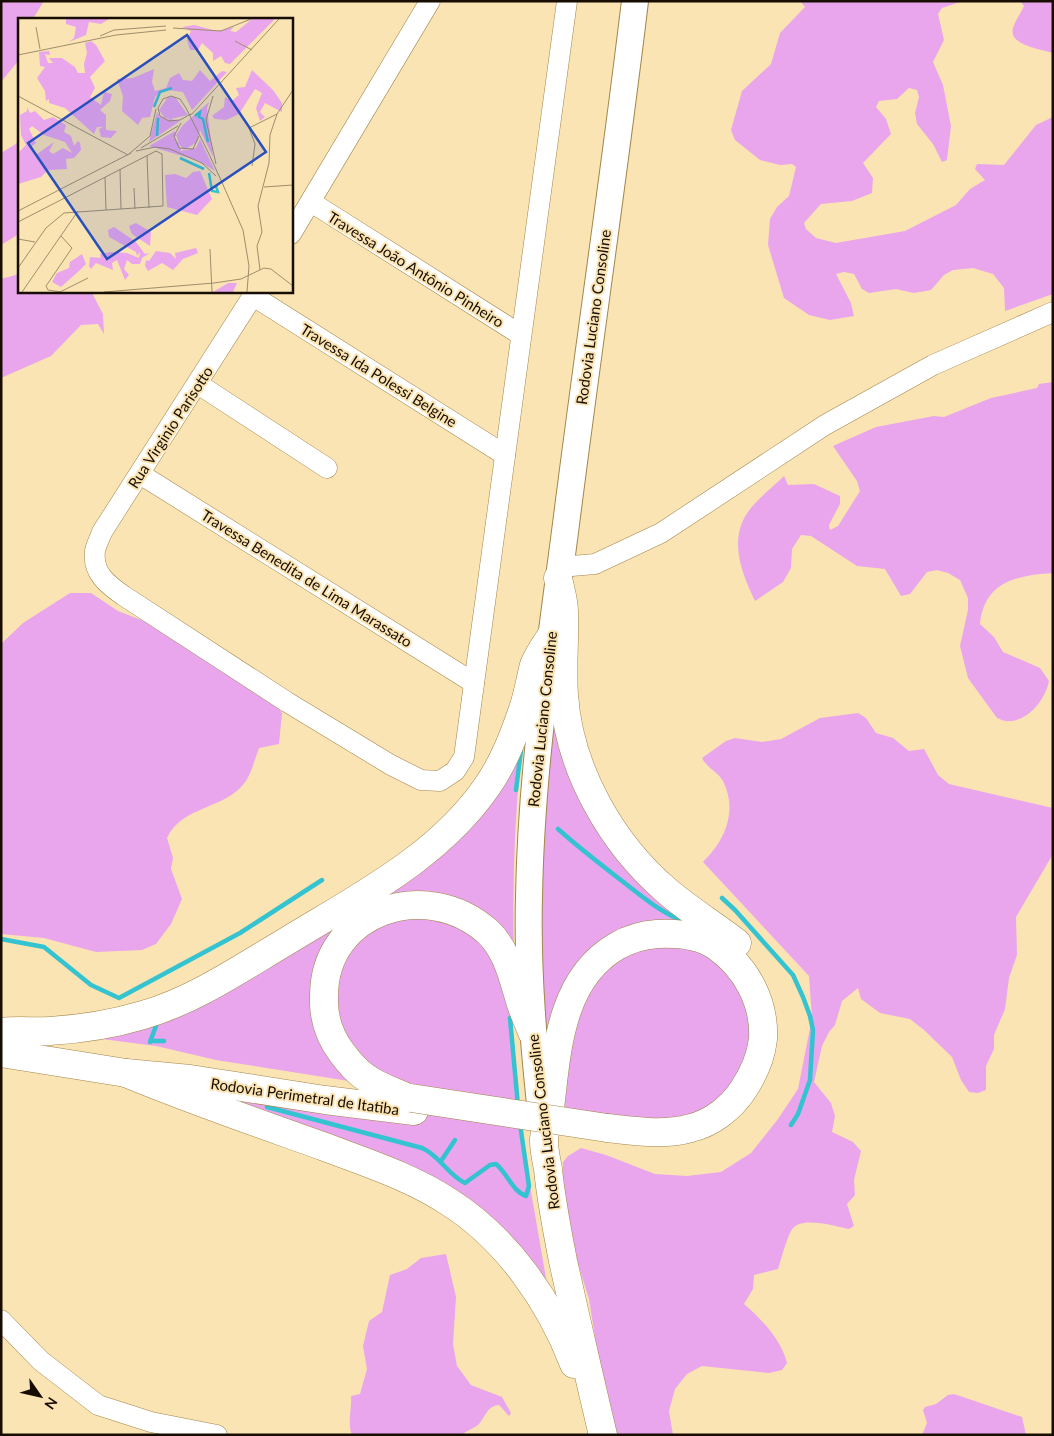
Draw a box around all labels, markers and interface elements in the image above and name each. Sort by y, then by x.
inset map [18,18,292,292]
street label: Travessa João Antônio Pinheiro [325,207,507,331]
street label: Rodovia Luciano Consoline [572,228,614,406]
street label: Travessa Ida Polessi Belgine [297,319,461,431]
street label: Rua Virginio Parisotto [124,363,216,491]
street label: Travessa Benedita de Lima Marassato [198,505,416,651]
street label: Rodovia Luciano Consoline [524,630,560,808]
street label: Rodovia Luciano Consoline [523,1033,563,1211]
street label: Rodovia Perimetral de Itatiba [210,1074,400,1118]
north arrow [15,1371,65,1421]
text: N [41,1394,61,1413]

